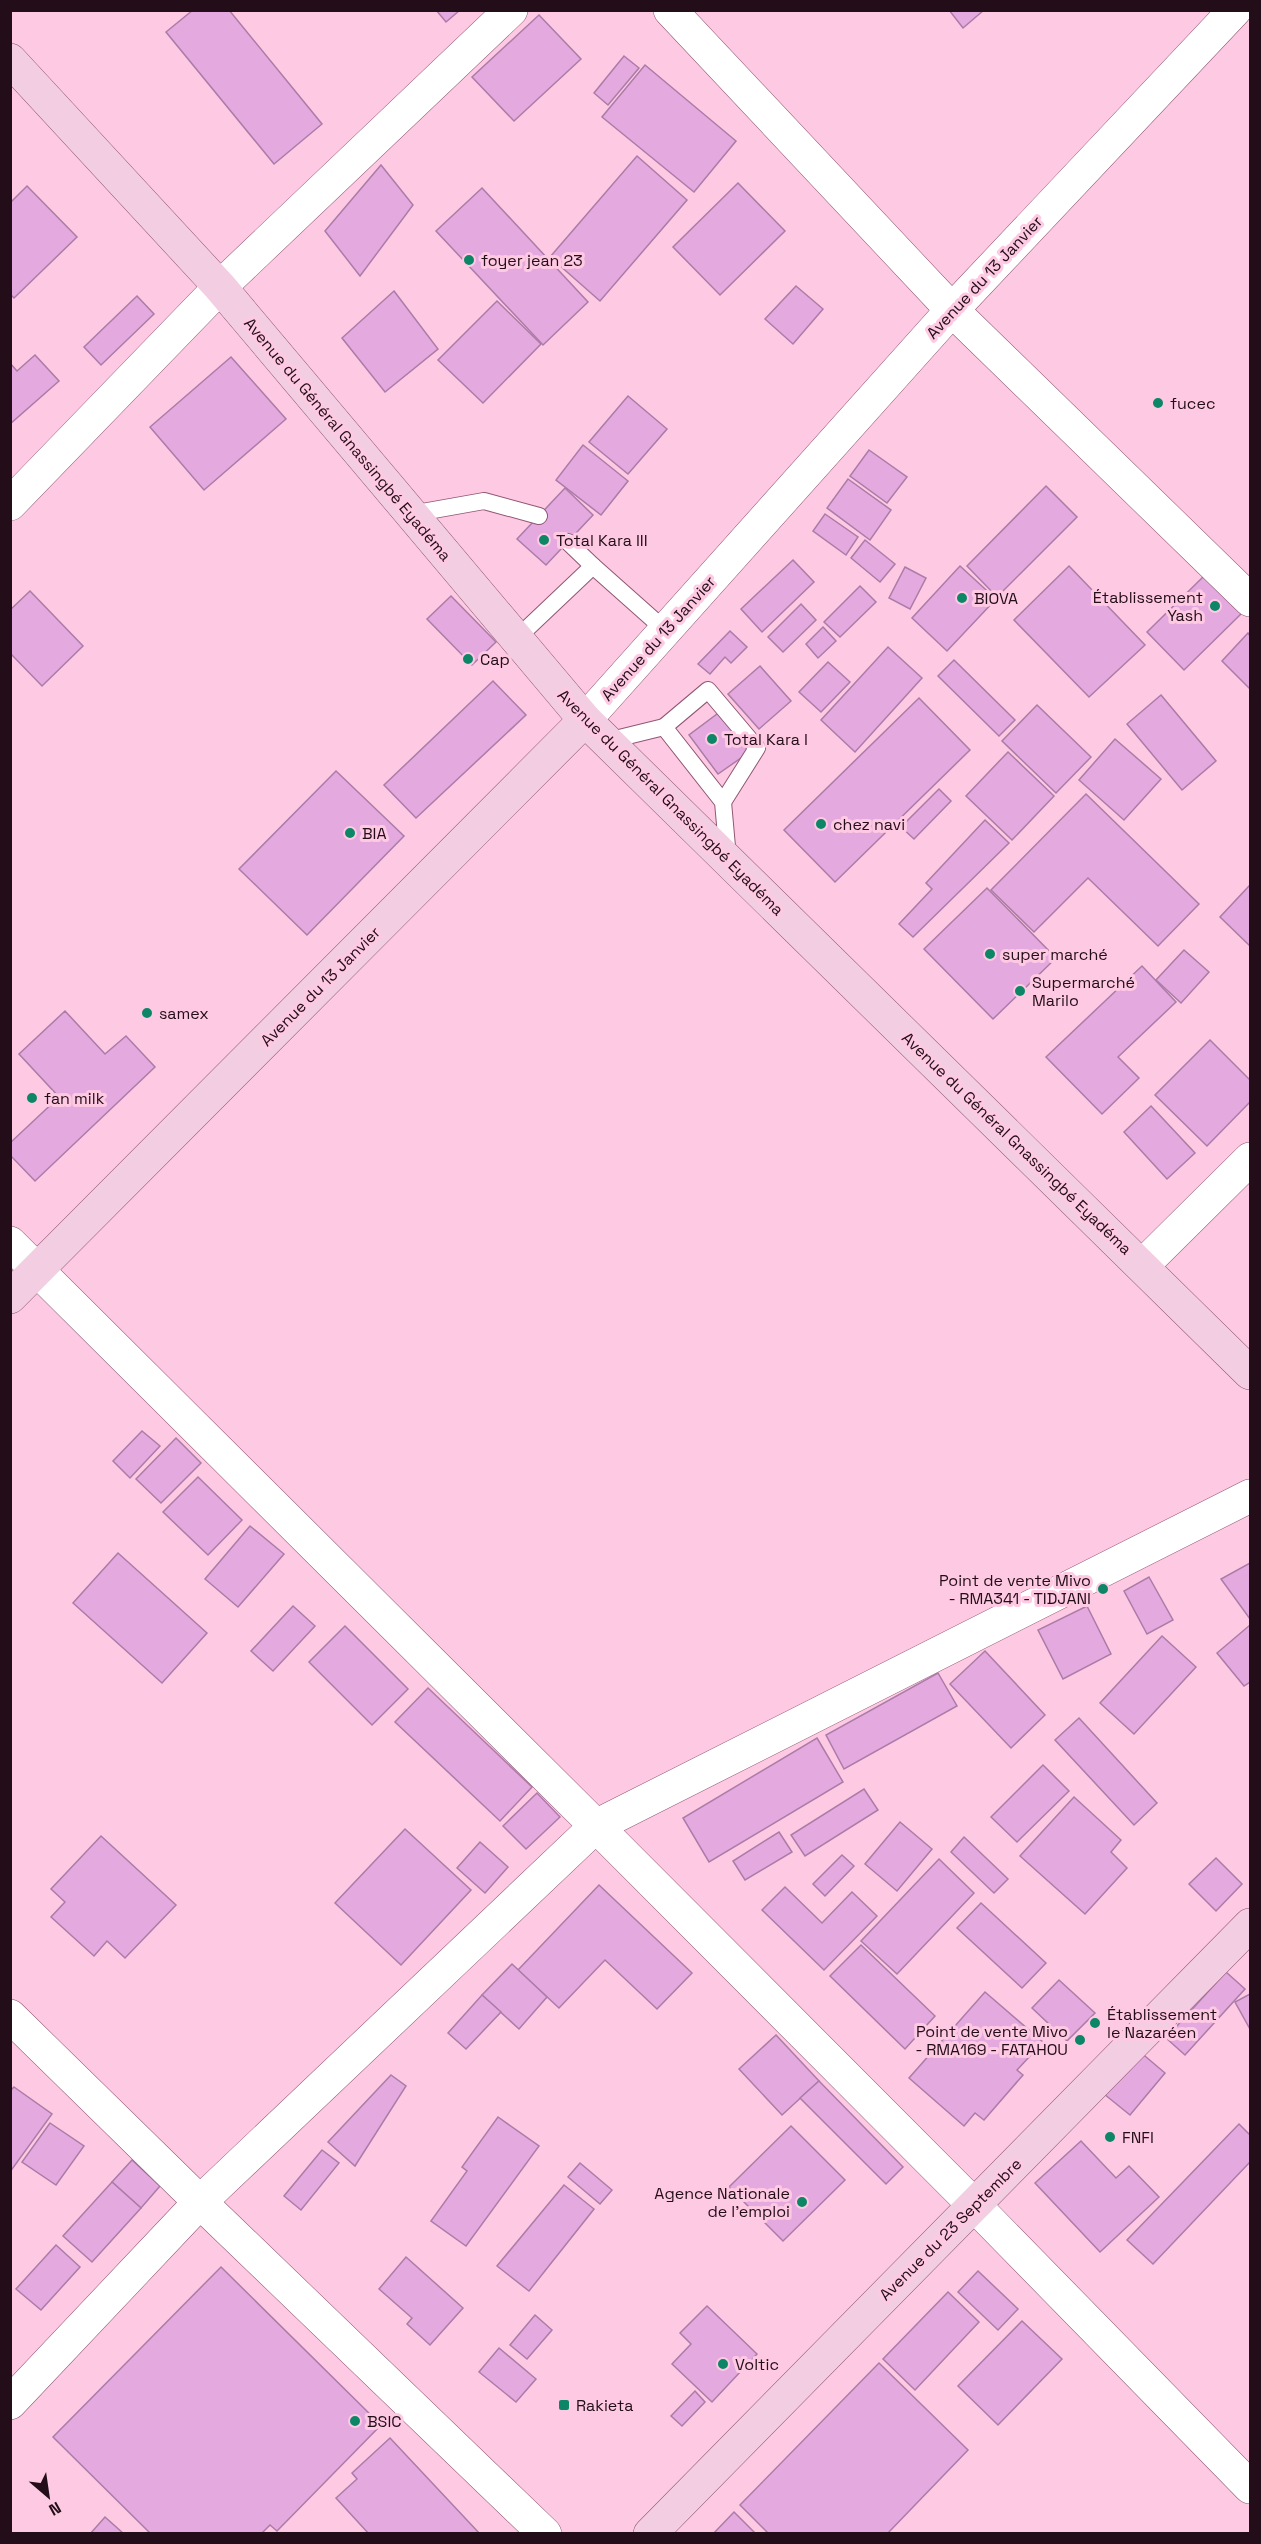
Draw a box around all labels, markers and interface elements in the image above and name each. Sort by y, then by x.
street label: Avenue du 13 Janvier [922,211,1047,343]
place label: foyer jean 23 [481,250,583,271]
marker: foyer jean 23 [462,253,476,267]
street label: Avenue du Général Gnassingbé Eyadéma [239,313,456,566]
place label: fucec [1170,393,1215,414]
marker: fucec [1151,396,1165,410]
place label: Total Kara III [556,530,648,551]
marker: Total Kara III [537,533,551,547]
street label: Avenue du 13 Janvier [597,571,720,705]
place label: Établissement Yash [1093,587,1203,626]
place label: BIOVA [974,588,1018,609]
marker: BIOVA [955,591,969,605]
marker: Établissement Yash [1208,599,1222,613]
place label: Cap [480,649,510,670]
marker: Cap [461,652,475,666]
street label: Avenue du Général Gnassingbé Eyadéma [553,685,788,920]
place label: Total Kara I [724,729,808,750]
marker: Total Kara I [705,732,719,746]
place label: chez navi [833,814,905,835]
marker: chez navi [814,817,828,831]
place label: BIA [362,823,387,844]
marker: BIA [343,826,357,840]
street label: Avenue du 13 Janvier [256,922,385,1051]
place label: super marché [1002,944,1108,965]
marker: super marché [983,947,997,961]
place label: Supermarché Marilo [1032,972,1135,1011]
marker: Supermarché Marilo [1013,984,1027,998]
place label: samex [159,1003,209,1024]
marker: samex [140,1006,154,1020]
street label: Avenue du Général Gnassingbé Eyadéma [897,1027,1136,1259]
place label: fan milk [44,1088,105,1109]
marker: fan milk [25,1091,39,1105]
place label: Point de vente Mivo - RMA341 - TIDJANI [939,1570,1091,1609]
marker: Point de vente Mivo - RMA341 - TIDJANI [1096,1582,1110,1596]
place label: Établissement le Nazaréen [1107,2004,1217,2043]
marker: Établissement le Nazaréen [1088,2016,1102,2030]
place label: Point de vente Mivo - RMA169 - FATAHOU [915,2021,1068,2060]
marker: Point de vente Mivo - RMA169 - FATAHOU [1073,2033,1087,2047]
place label: FNFI [1122,2127,1154,2148]
marker: FNFI [1103,2130,1117,2144]
street label: Avenue du 23 Septembre [875,2154,1026,2305]
place label: Agence Nationale de l'emploi [654,2183,790,2222]
marker: Agence Nationale de l'emploi [795,2195,809,2209]
place label: Voltic [735,2354,779,2375]
marker: Voltic [716,2357,730,2371]
place label: Rakieta [576,2395,634,2416]
marker: Rakieta [557,2398,571,2412]
place label: BSIC [367,2411,402,2432]
marker: BSIC [348,2414,362,2428]
north arrow [18,2466,78,2526]
text: N [45,2497,65,2520]

